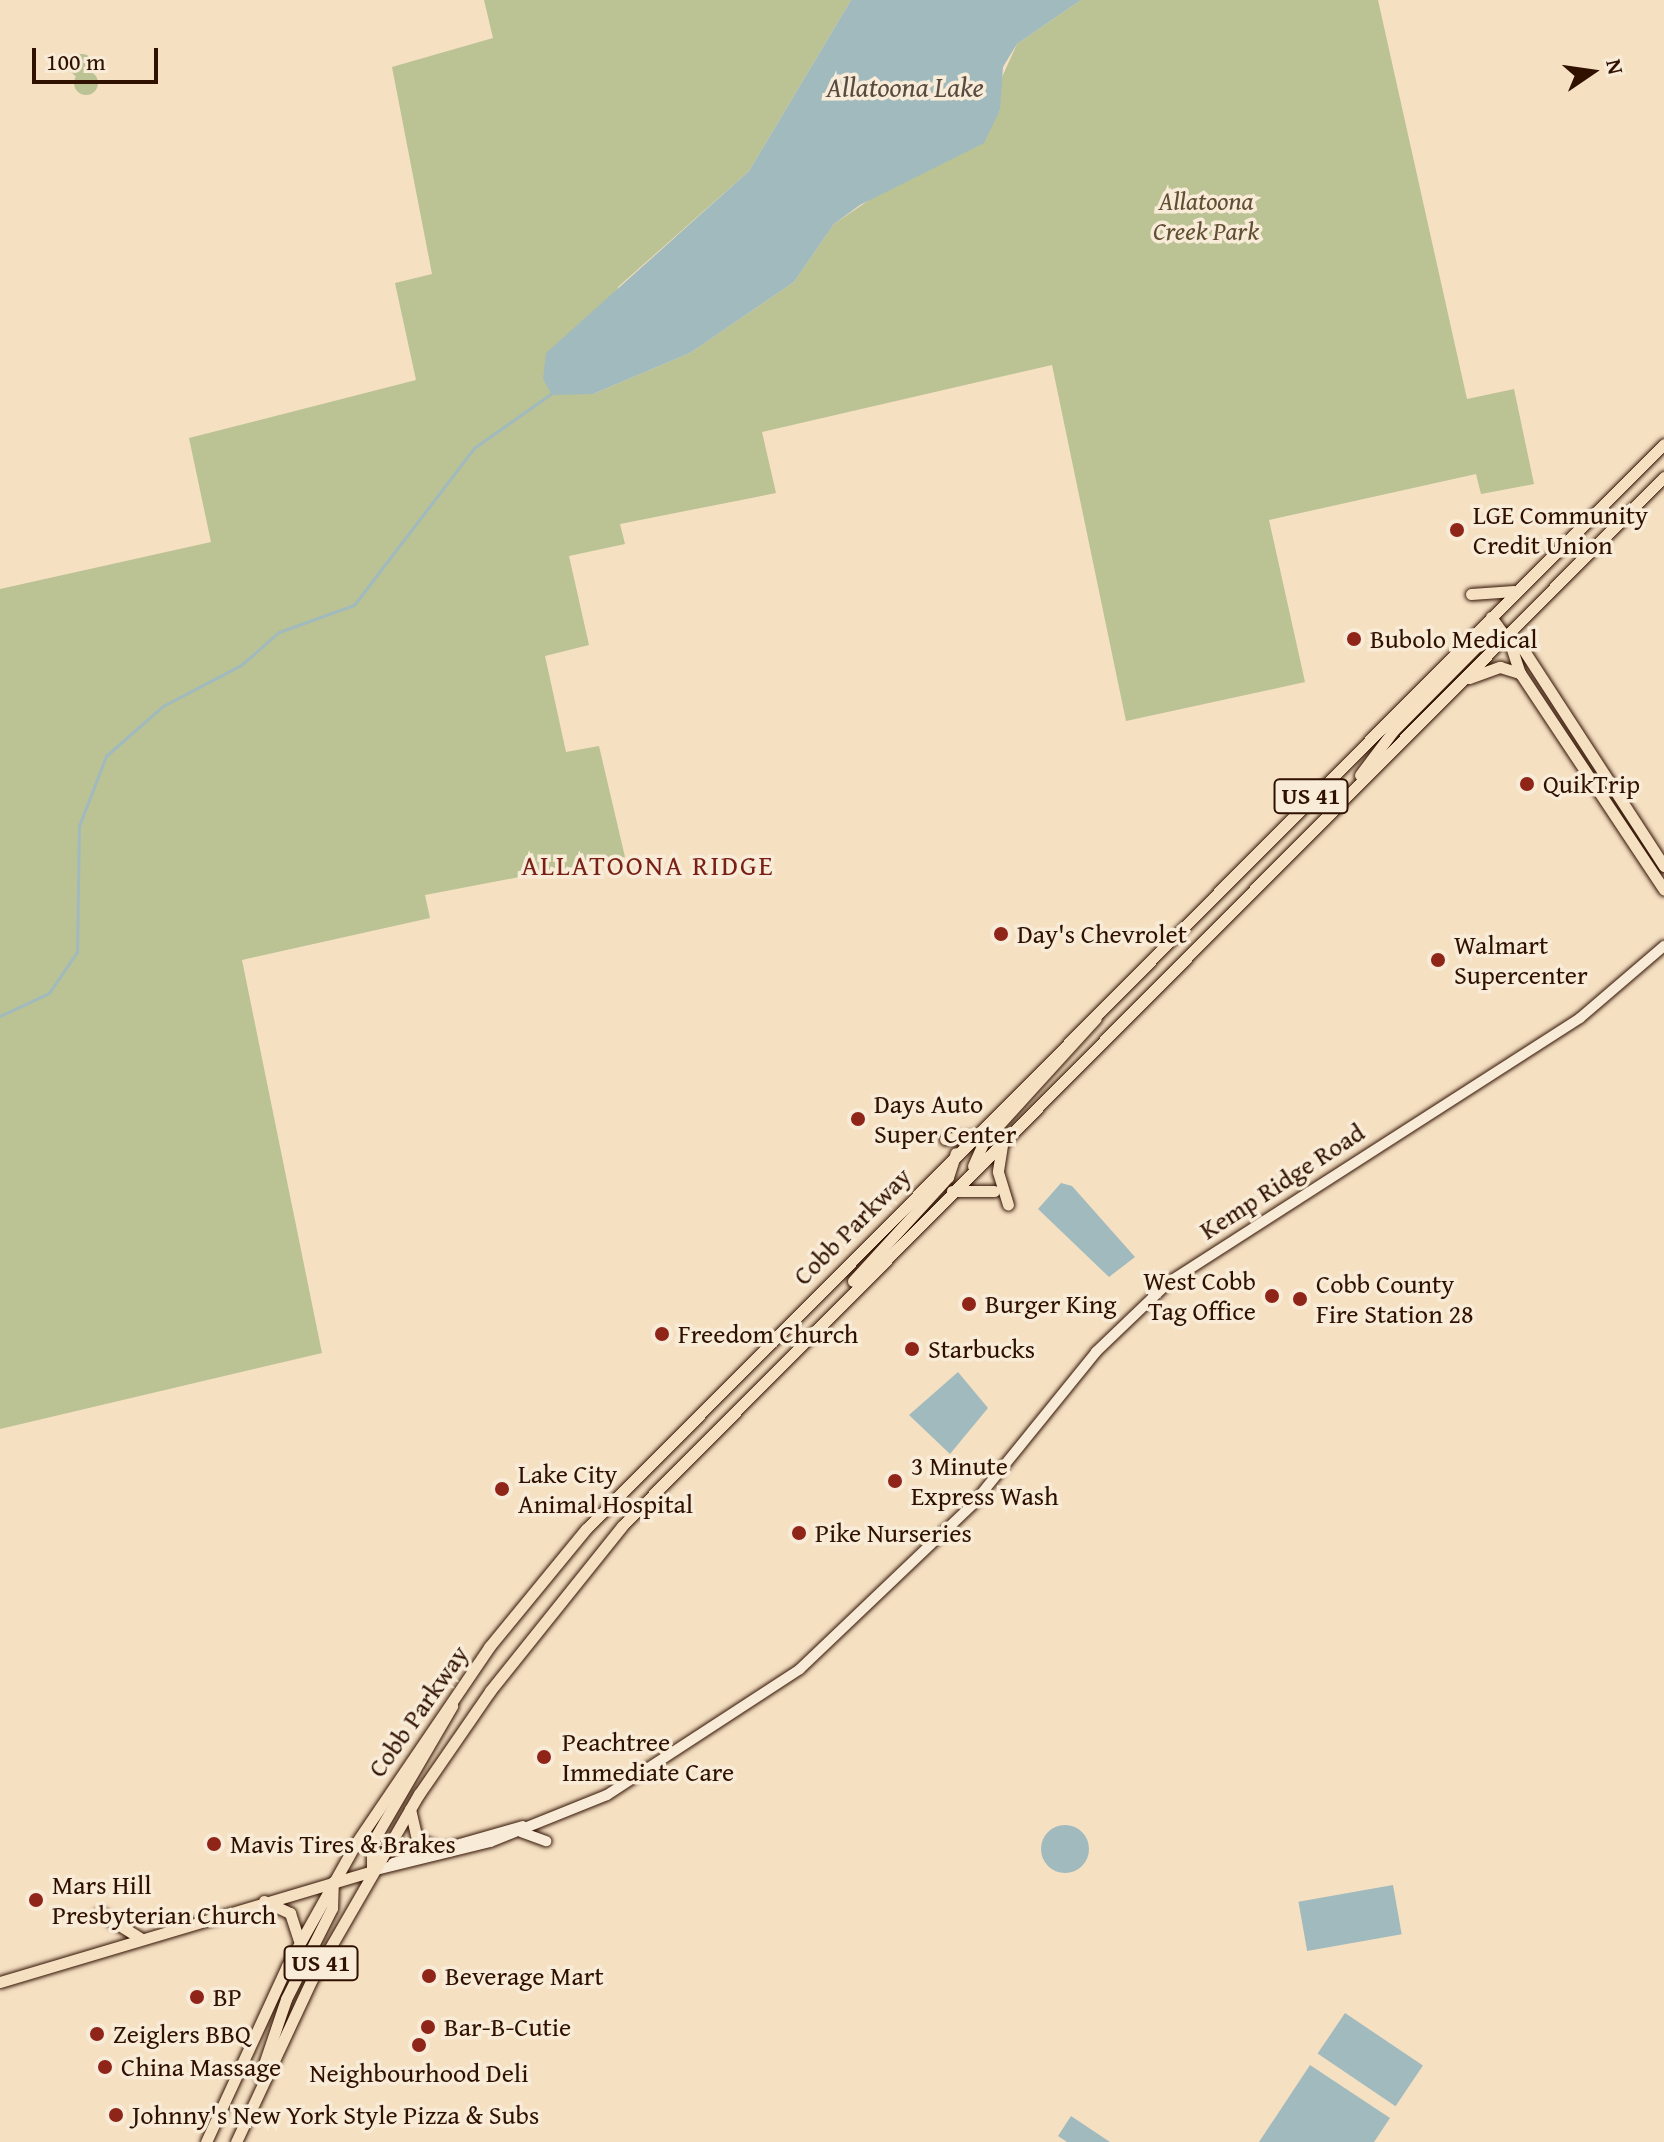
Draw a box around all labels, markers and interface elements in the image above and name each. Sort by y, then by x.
scale bar [36,32,162,82]
north arrow [1552,32,1632,112]
text: 100 m [46,44,106,79]
text: N [1598,56,1633,77]
water label: Allatoona Lake [826,70,984,104]
park label: Allatoona Creek Park [1153,185,1259,246]
place label: LGE Community Credit Union [1473,499,1648,560]
marker: LGE Community Credit Union [1448,521,1466,539]
place label: Bubolo Medical [1370,623,1538,655]
marker: Bubolo Medical [1345,630,1363,648]
place label: QuikTrip [1543,768,1640,800]
marker: QuikTrip [1518,775,1536,793]
road number: US 41 [1273,776,1349,816]
district label: ALLATOONA RIDGE [521,848,775,882]
place label: Day's Chevrolet [1017,918,1187,950]
marker: Day's Chevrolet [992,925,1010,943]
place label: Walmart Supercenter [1454,929,1588,990]
marker: Walmart Supercenter [1429,951,1447,969]
place label: Days Auto Super Center [874,1088,1016,1150]
marker: Days Auto Super Center [849,1110,867,1128]
street label: Kemp Ridge Road [1194,1116,1370,1246]
street label: Cobb Parkway [787,1161,917,1291]
place label: West Cobb Tag Office [1143,1265,1256,1326]
place label: Cobb County Fire Station 28 [1316,1268,1473,1330]
marker: West Cobb Tag Office [1263,1287,1281,1305]
place label: Burger King [985,1288,1116,1320]
marker: Cobb County Fire Station 28 [1291,1290,1309,1308]
marker: Burger King [960,1295,978,1313]
place label: Freedom Church [678,1318,858,1350]
marker: Freedom Church [653,1325,671,1343]
place label: Starbucks [928,1333,1035,1365]
marker: Starbucks [903,1340,921,1358]
place label: 3 Minute Express Wash [911,1450,1059,1512]
place label: Lake City Animal Hospital [518,1458,693,1520]
marker: 3 Minute Express Wash [886,1472,904,1490]
marker: Lake City Animal Hospital [493,1480,511,1498]
place label: Pike Nurseries [815,1517,972,1549]
marker: Pike Nurseries [790,1524,808,1542]
street label: Cobb Parkway [361,1639,475,1783]
place label: Peachtree Immediate Care [562,1726,734,1788]
marker: Peachtree Immediate Care [533,1746,555,1768]
place label: Mavis Tires & Brakes [230,1828,456,1860]
marker: Mavis Tires & Brakes [205,1835,223,1853]
place label: Mars Hill Presbyterian Church [52,1869,276,1930]
marker: Mars Hill Presbyterian Church [27,1891,45,1909]
road number: US 41 [283,1943,359,1983]
place label: Beverage Mart [445,1960,604,1992]
marker: Beverage Mart [420,1967,438,1985]
place label: BP [213,1981,242,2013]
marker: BP [188,1988,206,2006]
place label: Bar-B-Cutie [444,2011,571,2043]
place label: Zeiglers BBQ [113,2018,251,2050]
marker: Bar-B-Cutie [419,2018,437,2036]
marker: Zeiglers BBQ [88,2025,106,2043]
marker: Neighbourhood Deli [410,2036,428,2054]
place label: China Massage [121,2051,281,2083]
place label: Neighbourhood Deli [310,2057,528,2089]
marker: China Massage [96,2058,114,2076]
place label: Johnny's New York Style Pizza & Subs [132,2099,539,2131]
marker: Johnny's New York Style Pizza & Subs [107,2106,125,2124]

